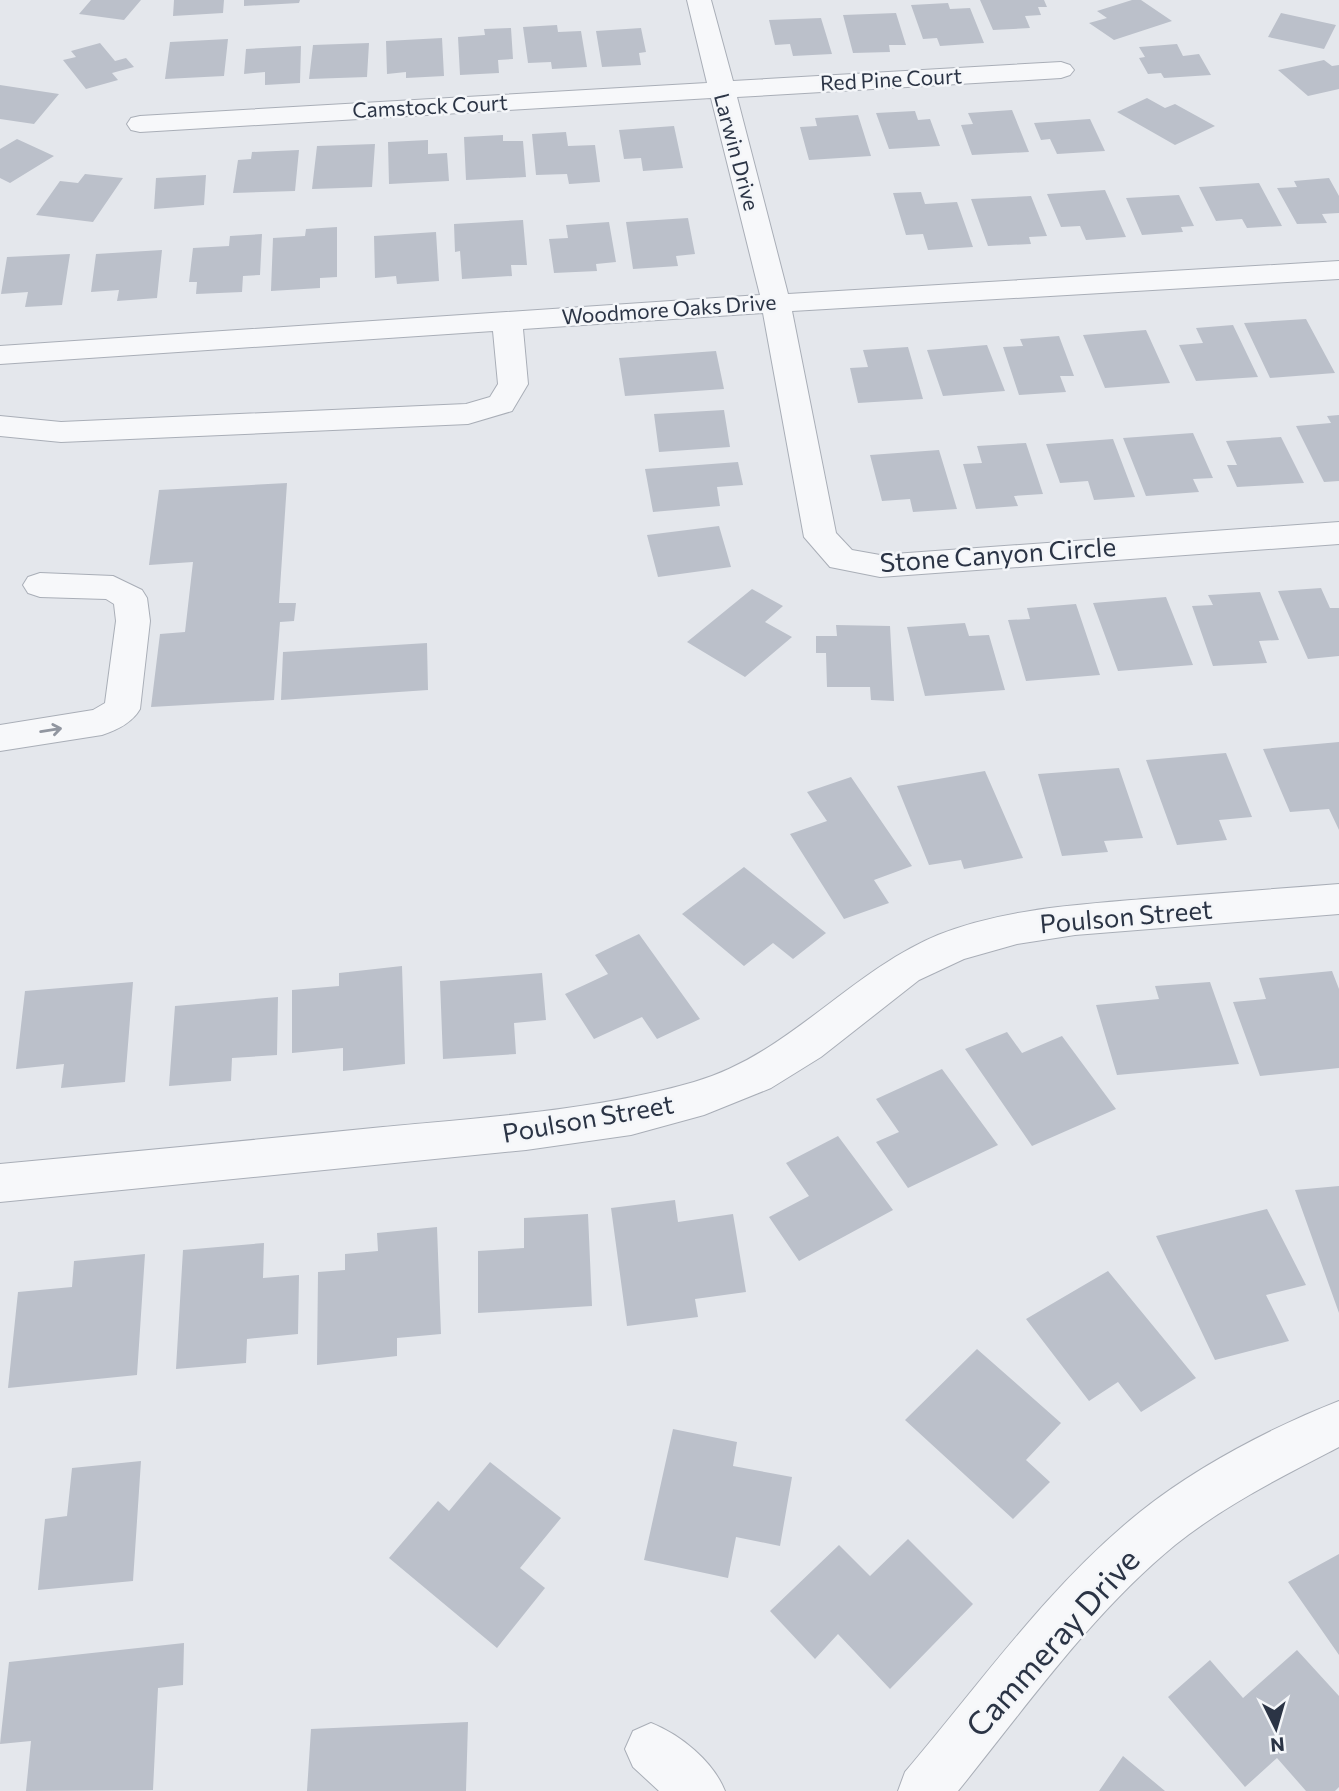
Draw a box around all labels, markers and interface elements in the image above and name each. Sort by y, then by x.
street label: Red Pine Court [819,62,962,95]
street label: Camstock Court [352,89,508,122]
street label: Larwin Drive [710,90,765,213]
street label: Woodmore Oaks Drive [561,289,777,328]
street label: Stone Canyon Circle [879,530,1117,577]
one-way arrow [39,723,62,736]
street label: Poulson Street [1038,893,1214,938]
street label: Poulson Street [500,1087,676,1148]
street label: Cammeray Drive [956,1539,1147,1744]
north arrow [1241,1693,1311,1763]
text: N [1269,1733,1286,1758]

